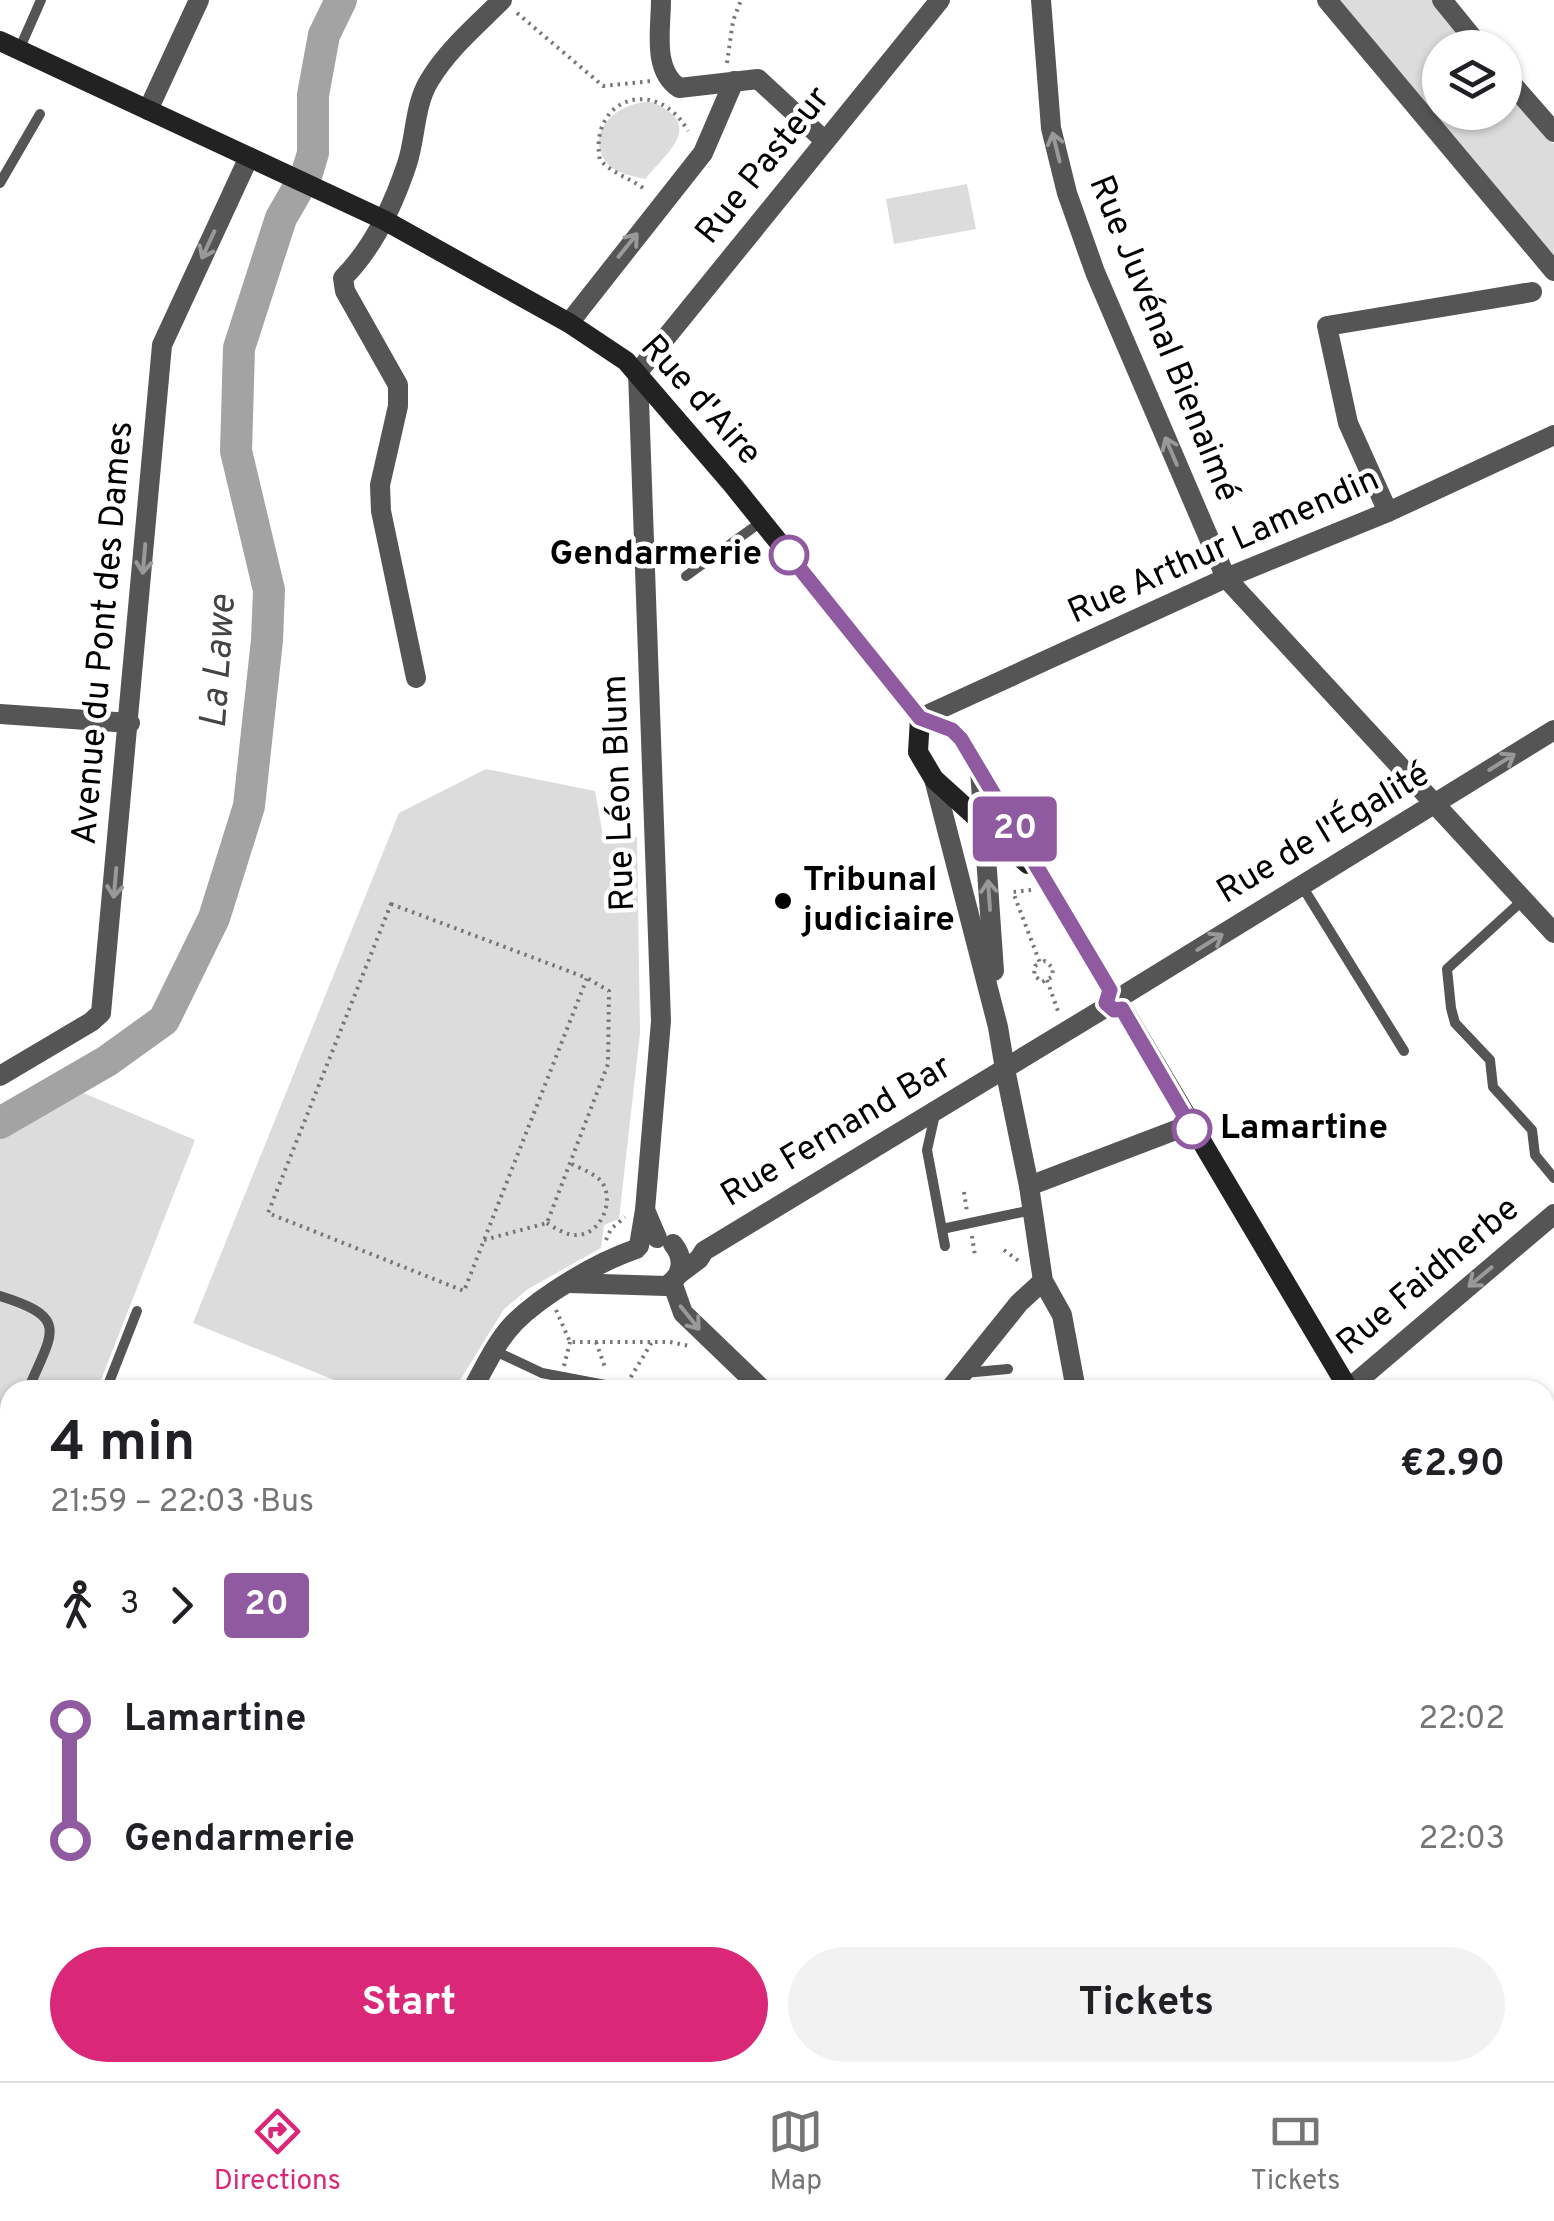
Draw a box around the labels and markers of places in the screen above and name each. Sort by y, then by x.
place label: Gendarmerie [549,533,762,577]
marker: Gendarmerie [770,536,808,574]
place label: Tribunal judiciaire [800,859,955,943]
marker: Tribunal judiciaire [772,890,794,912]
place label: Lamartine [1220,1107,1388,1151]
marker: Lamartine [1173,1110,1211,1148]

